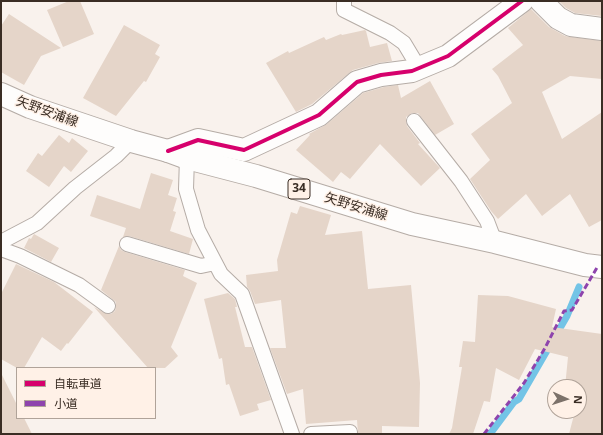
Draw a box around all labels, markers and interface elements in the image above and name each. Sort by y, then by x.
street label: 矢野安浦線 [14,94,80,130]
road number: 34 [288,179,310,199]
street label: 矢野安浦線 [323,190,389,224]
legend [16,367,156,419]
text: 自転車道 [54,375,102,392]
north arrow [547,379,587,419]
text: 小道 [54,395,78,412]
text: N [571,395,586,404]

